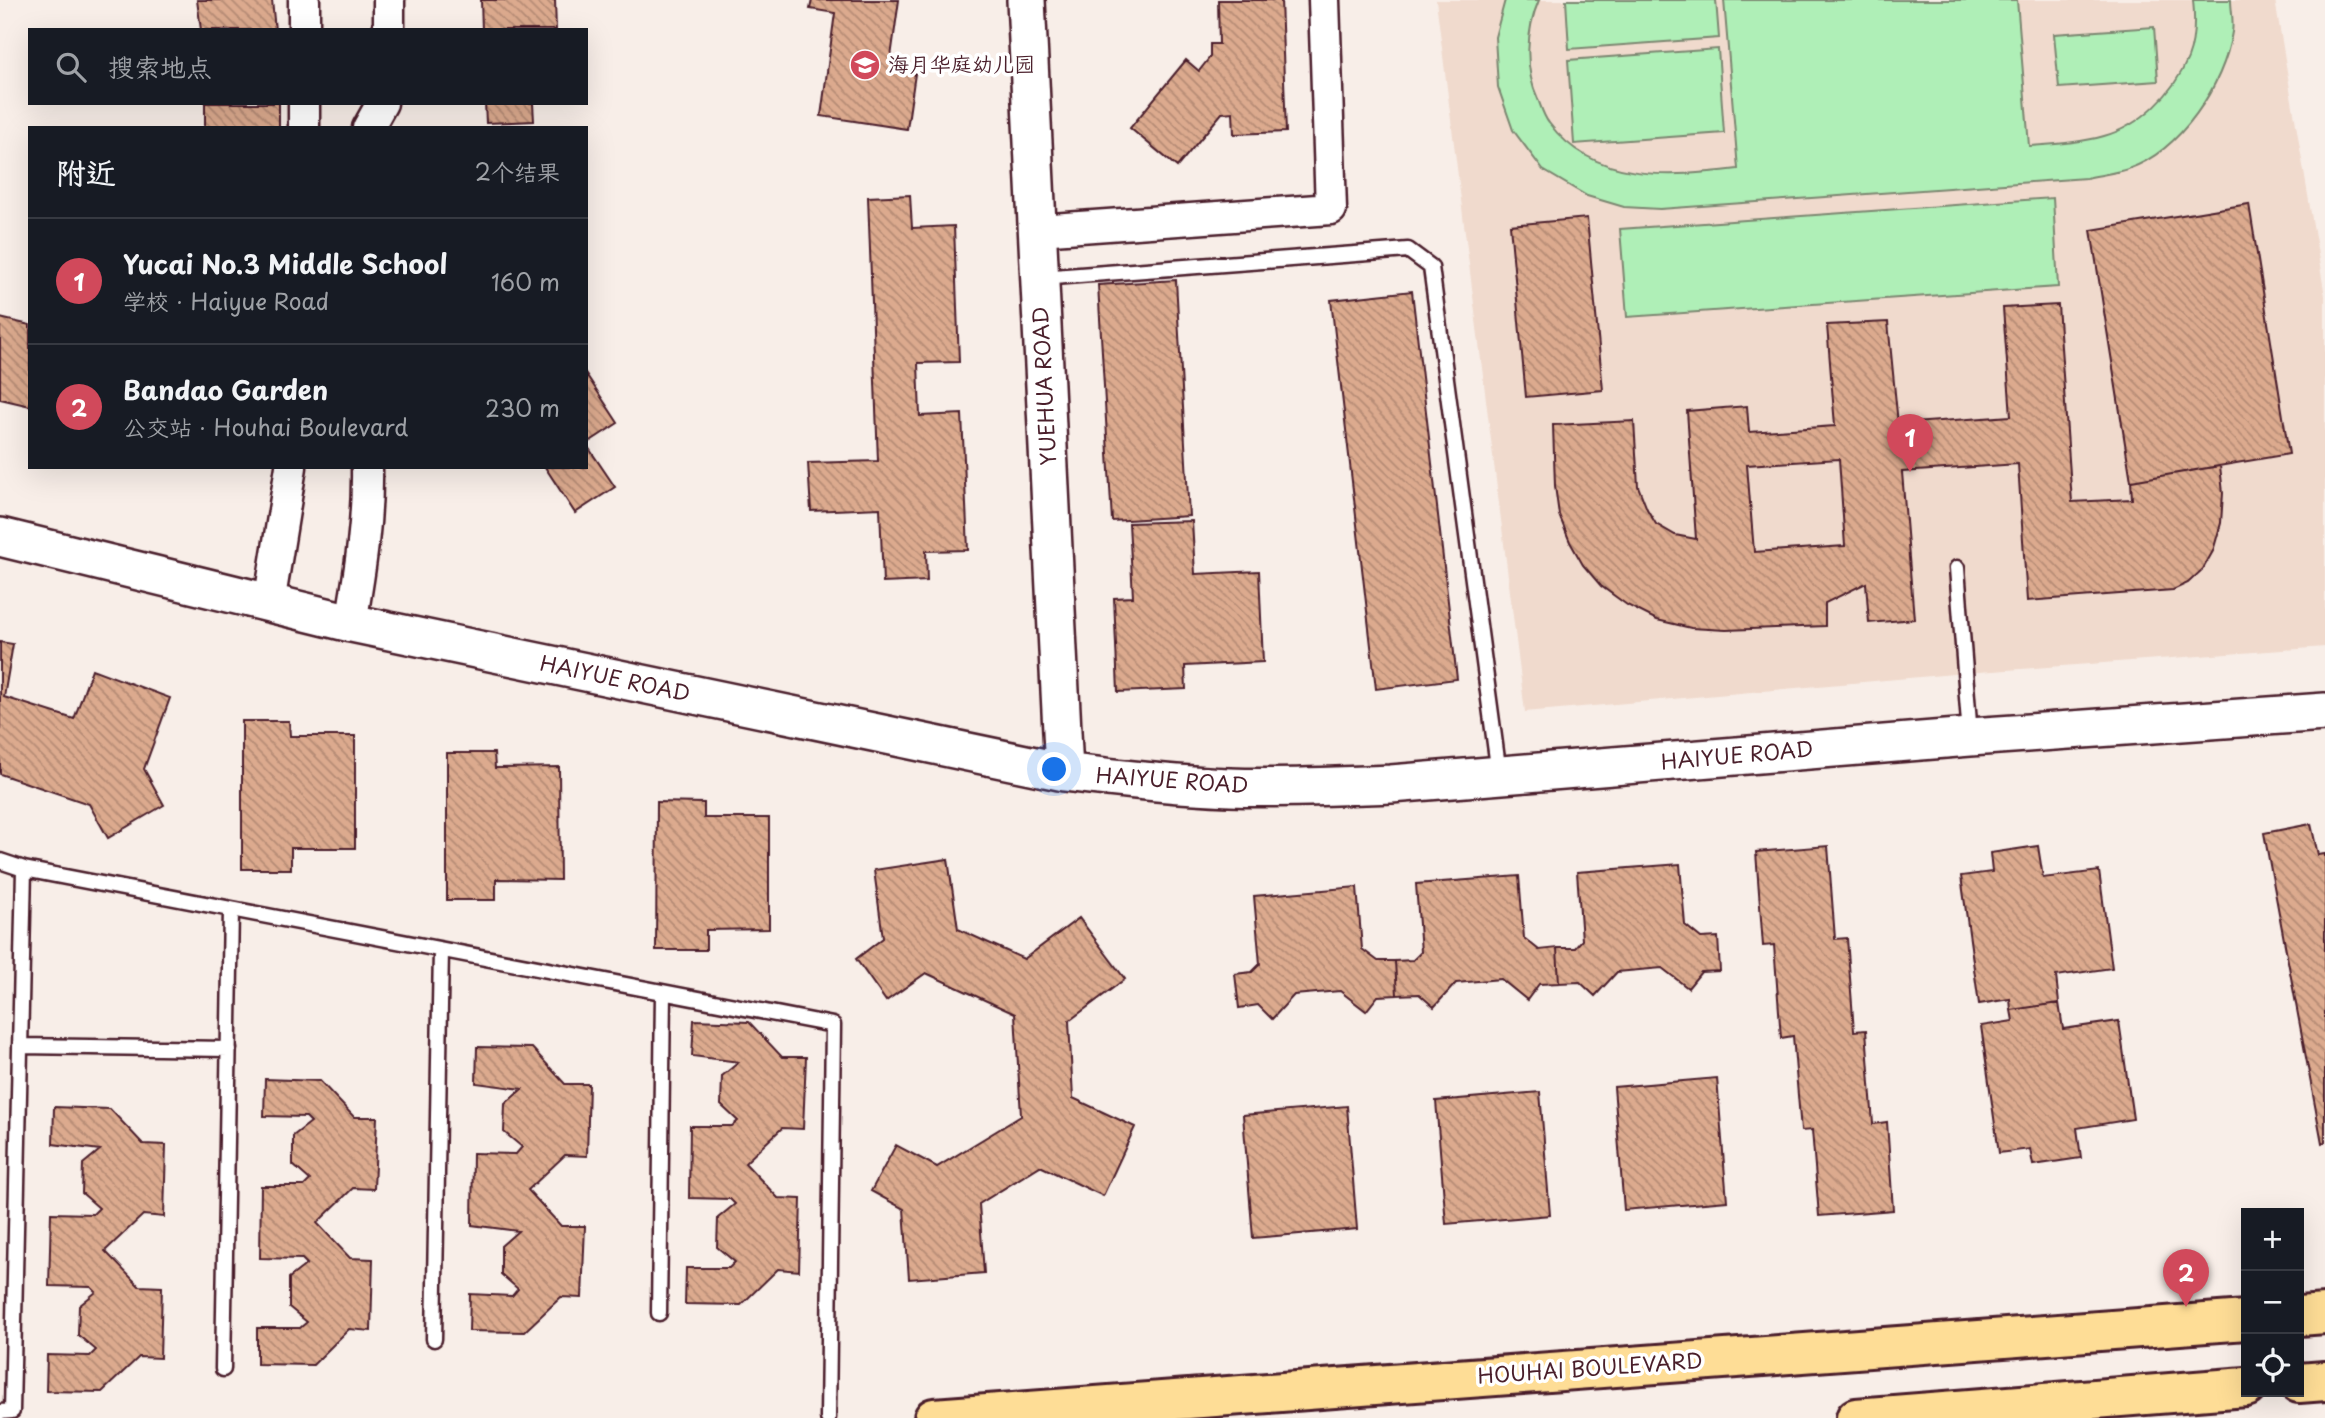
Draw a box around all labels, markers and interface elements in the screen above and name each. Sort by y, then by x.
search box [28,28,588,105]
text: 搜索地点 [108,47,212,86]
place label: 海月华庭幼儿园 [888,47,1035,79]
icon: search [52,48,90,86]
school or university icon: 海月华庭幼儿园 [848,48,882,82]
text: 附近 [56,149,116,194]
text: 2个结果 [475,154,560,189]
text: Yucai No.3 Middle School [123,244,448,283]
text: 1 [74,264,85,299]
text: 160 m [491,264,560,299]
text: 学校 · Haiyue Road [123,283,329,318]
street label: YUEHUA ROAD [1023,306,1063,466]
text: Bandao Garden [123,370,328,409]
text: 2 [71,390,87,425]
text: 230 m [485,390,560,425]
text: 公交站 · Houhai Boulevard [123,409,408,444]
pin: 1 [1887,414,1933,472]
street label: HAIYUE ROAD [537,646,694,709]
street label: HAIYUE ROAD [1659,731,1814,777]
your location [1037,752,1071,786]
street label: HAIYUE ROAD [1095,758,1249,800]
map controls [2241,1208,2304,1397]
button: + [2241,1208,2304,1271]
pin: 2 [2163,1249,2209,1307]
button: − [2241,1271,2304,1334]
button: locate [2241,1334,2304,1397]
street label: HOUHAI BOULEVARD [1476,1343,1704,1391]

